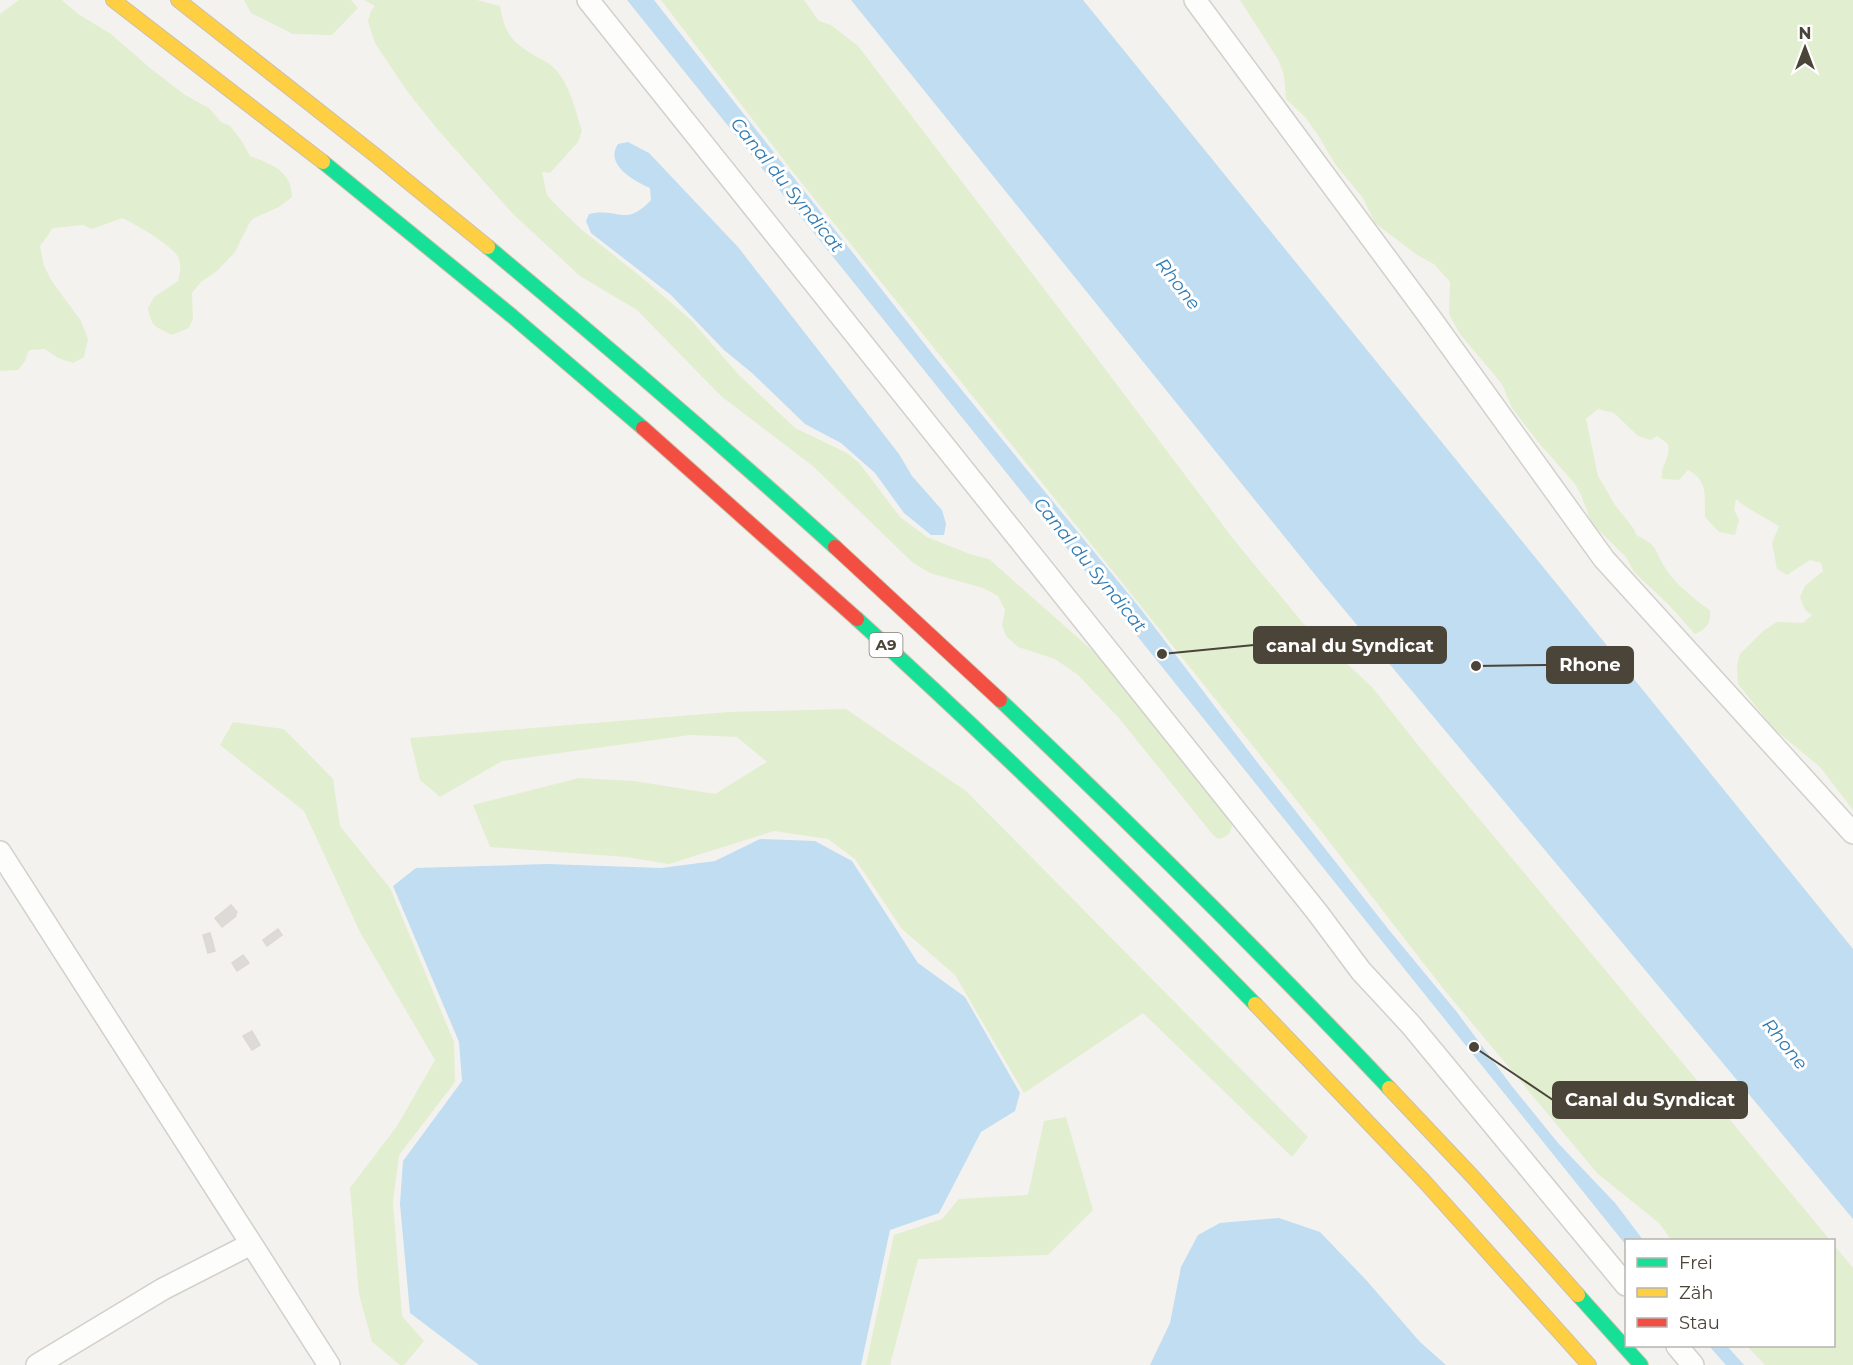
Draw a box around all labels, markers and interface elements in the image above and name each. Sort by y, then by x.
north arrow [1775,18,1835,78]
text: N [1799,24,1811,43]
water label: Canal du Syndicat [726,113,849,257]
water label: Rhone [1151,254,1205,314]
water label: Canal du Syndicat [1029,493,1152,637]
callout: canal du Syndicat [1254,627,1446,663]
road number: A9 [870,633,902,657]
text: canal du Syndicat [1266,635,1434,657]
callout: Rhone [1547,647,1633,683]
text: Rhone [1559,654,1621,676]
water label: Rhone [1758,1014,1812,1074]
callout: Canal du Syndicat [1553,1082,1747,1118]
text: Canal du Syndicat [1565,1089,1735,1111]
legend [1625,1239,1835,1347]
text: Frei [1679,1252,1713,1274]
text: Zäh [1679,1282,1714,1304]
text: Stau [1679,1312,1720,1334]

